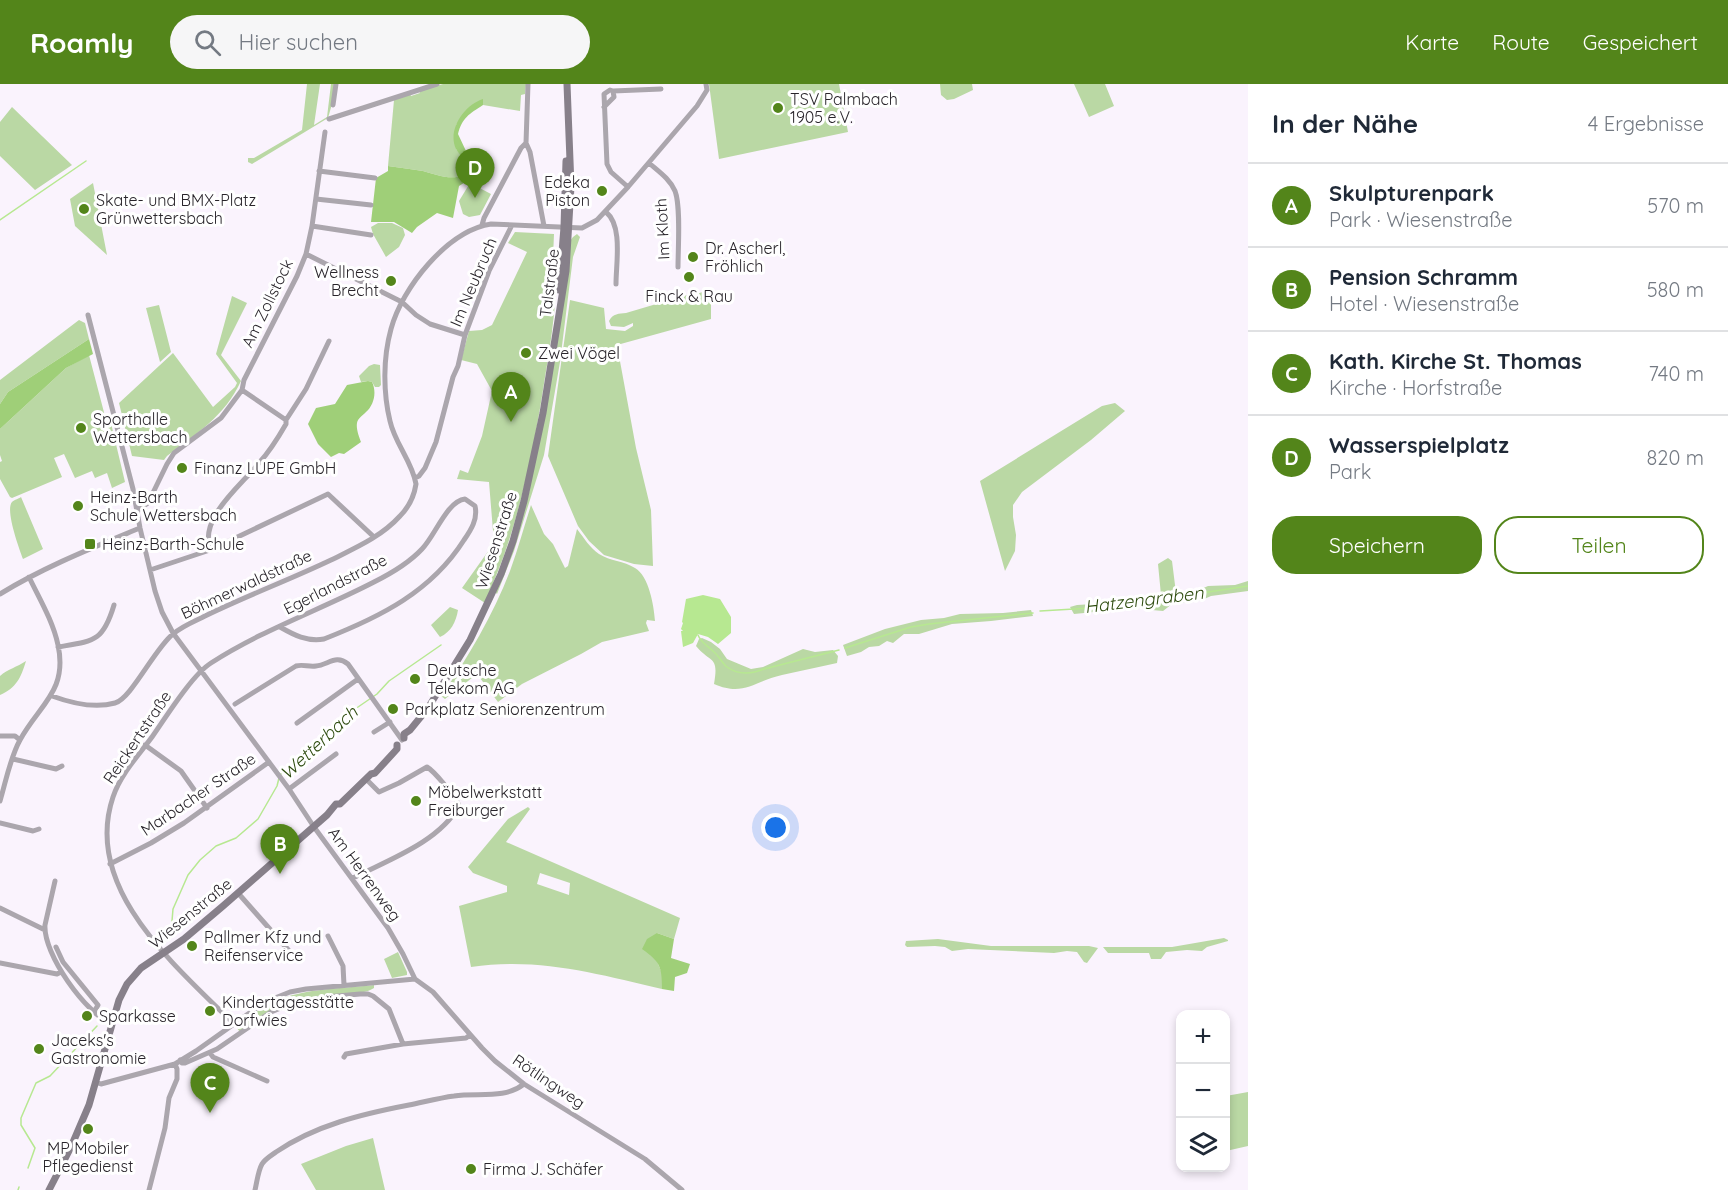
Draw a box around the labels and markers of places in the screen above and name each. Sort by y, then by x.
place label: TSV Palmbach 1905 e.V. [790,89,898,127]
marker: TSV Palmbach 1905 e.V. [771,101,785,115]
pin: D [456,148,494,198]
place label: Edeka Piston [544,172,590,210]
marker: Edeka Piston [595,184,609,198]
place label: Skate- und BMX-Platz Grünwettersbach [96,190,256,228]
marker: Skate- und BMX-Platz Grünwettersbach [77,202,91,216]
place label: Dr. Ascherl, Fröhlich [705,238,785,276]
marker: Dr. Ascherl, Fröhlich [686,250,700,264]
place label: Wellness Brecht [314,262,379,300]
marker: Finck & Rau [682,270,696,284]
marker: Wellness Brecht [384,274,398,288]
place label: Finck & Rau [645,286,733,306]
place label: Zwei Vögel [538,343,620,363]
marker: Zwei Vögel [519,346,533,360]
pin: A [492,372,530,422]
place label: Sporthalle Wettersbach [93,409,188,447]
marker: Sporthalle Wettersbach [74,421,88,435]
place label: Finanz LUPE GmbH [194,458,336,478]
marker: Finanz LUPE GmbH [175,461,189,475]
place label: Heinz-Barth Schule Wettersbach [90,487,237,525]
marker: Heinz-Barth Schule Wettersbach [71,499,85,513]
place label: Heinz-Barth-Schule [102,534,244,554]
marker: Heinz-Barth-Schule [83,537,97,551]
place label: Deutsche Telekom AG [427,660,515,698]
marker: Deutsche Telekom AG [408,672,422,686]
place label: Parkplatz Seniorenzentrum [405,699,605,719]
marker: Parkplatz Seniorenzentrum [386,702,400,716]
place label: Möbelwerkstatt Freiburger [428,782,542,820]
marker: Möbelwerkstatt Freiburger [409,794,423,808]
pin: B [260,824,300,874]
place label: Pallmer Kfz und Reifenservice [204,927,321,965]
marker: Pallmer Kfz und Reifenservice [185,939,199,953]
place label: Kindertagesstätte Dorfwies [222,992,354,1030]
marker: Kindertagesstätte Dorfwies [203,1004,217,1018]
place label: Sparkasse [99,1006,176,1026]
marker: Sparkasse [80,1009,94,1023]
place label: Jaceks's Gastronomie [51,1030,146,1068]
marker: Jaceks's Gastronomie [32,1042,46,1056]
pin: C [190,1064,230,1113]
marker: MP Mobiler Pflegedienst [81,1122,95,1136]
place label: MP Mobiler Pflegedienst [43,1138,133,1176]
place label: Firma J. Schäfer [483,1159,603,1179]
marker: Firma J. Schäfer [464,1162,478,1176]

